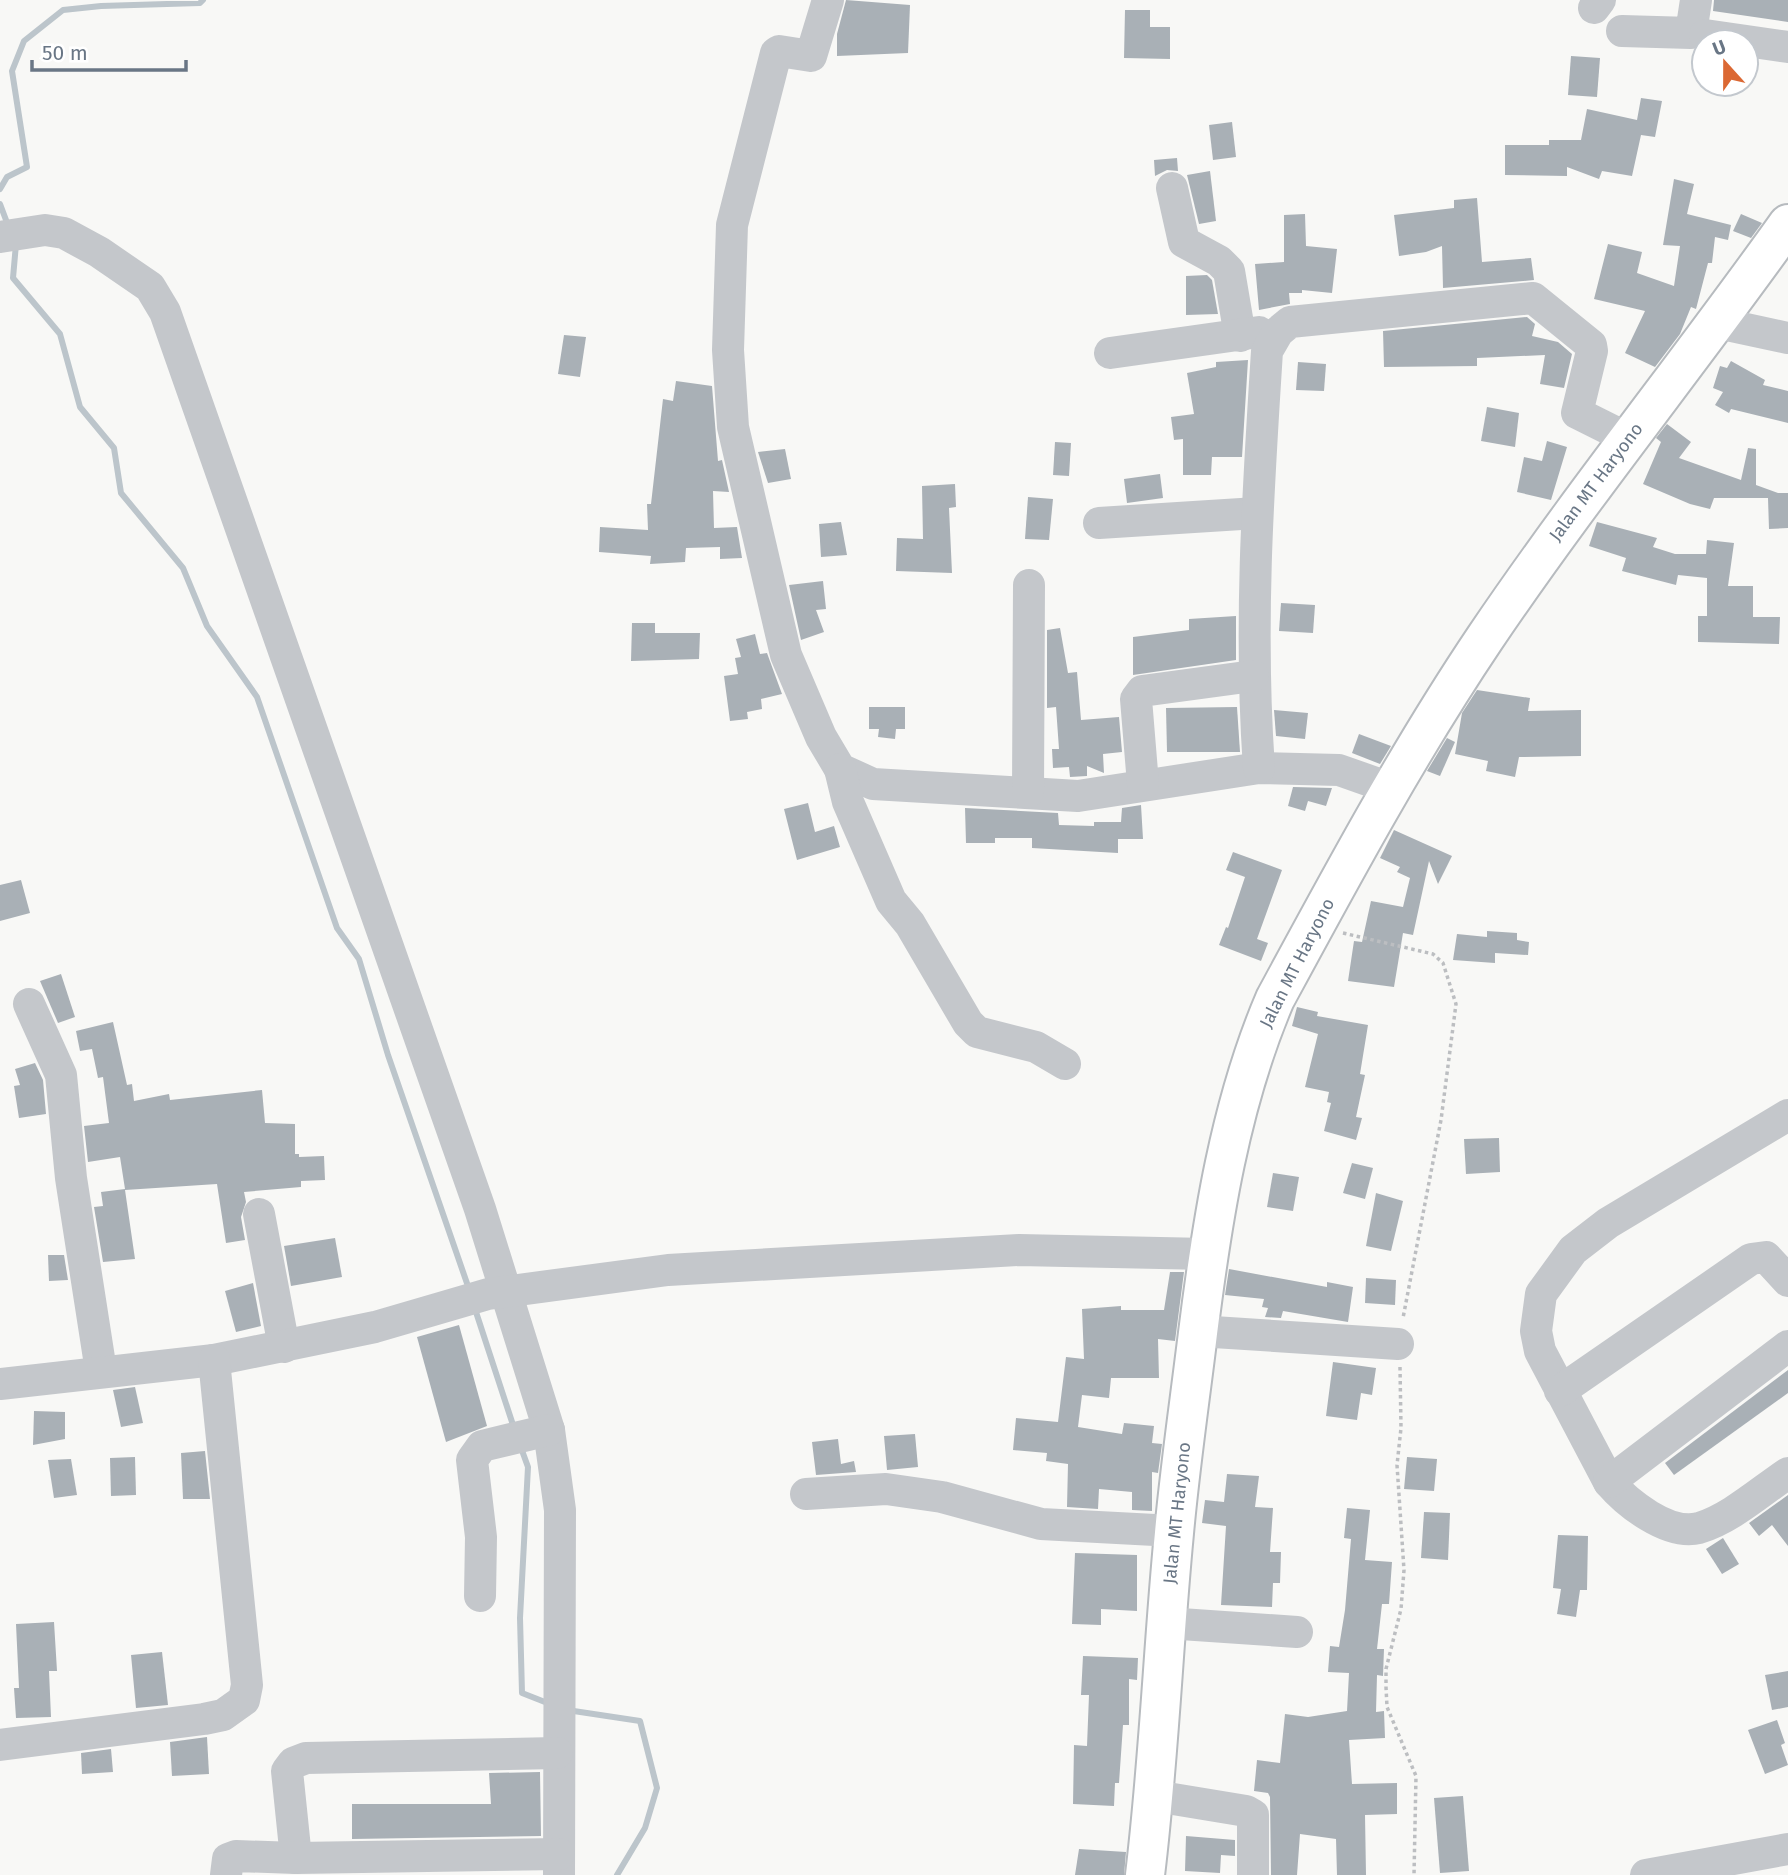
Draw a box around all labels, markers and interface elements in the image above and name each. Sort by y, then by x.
scale bar [32,28,186,72]
north arrow [1690,28,1760,98]
text: U [1709,35,1729,61]
text: 50 m [42,40,88,66]
street label: Jalan MT Haryono [1544,418,1648,546]
street label: Jalan MT Haryono [1255,894,1339,1032]
street label: Jalan MT Haryono [1159,1441,1195,1585]

